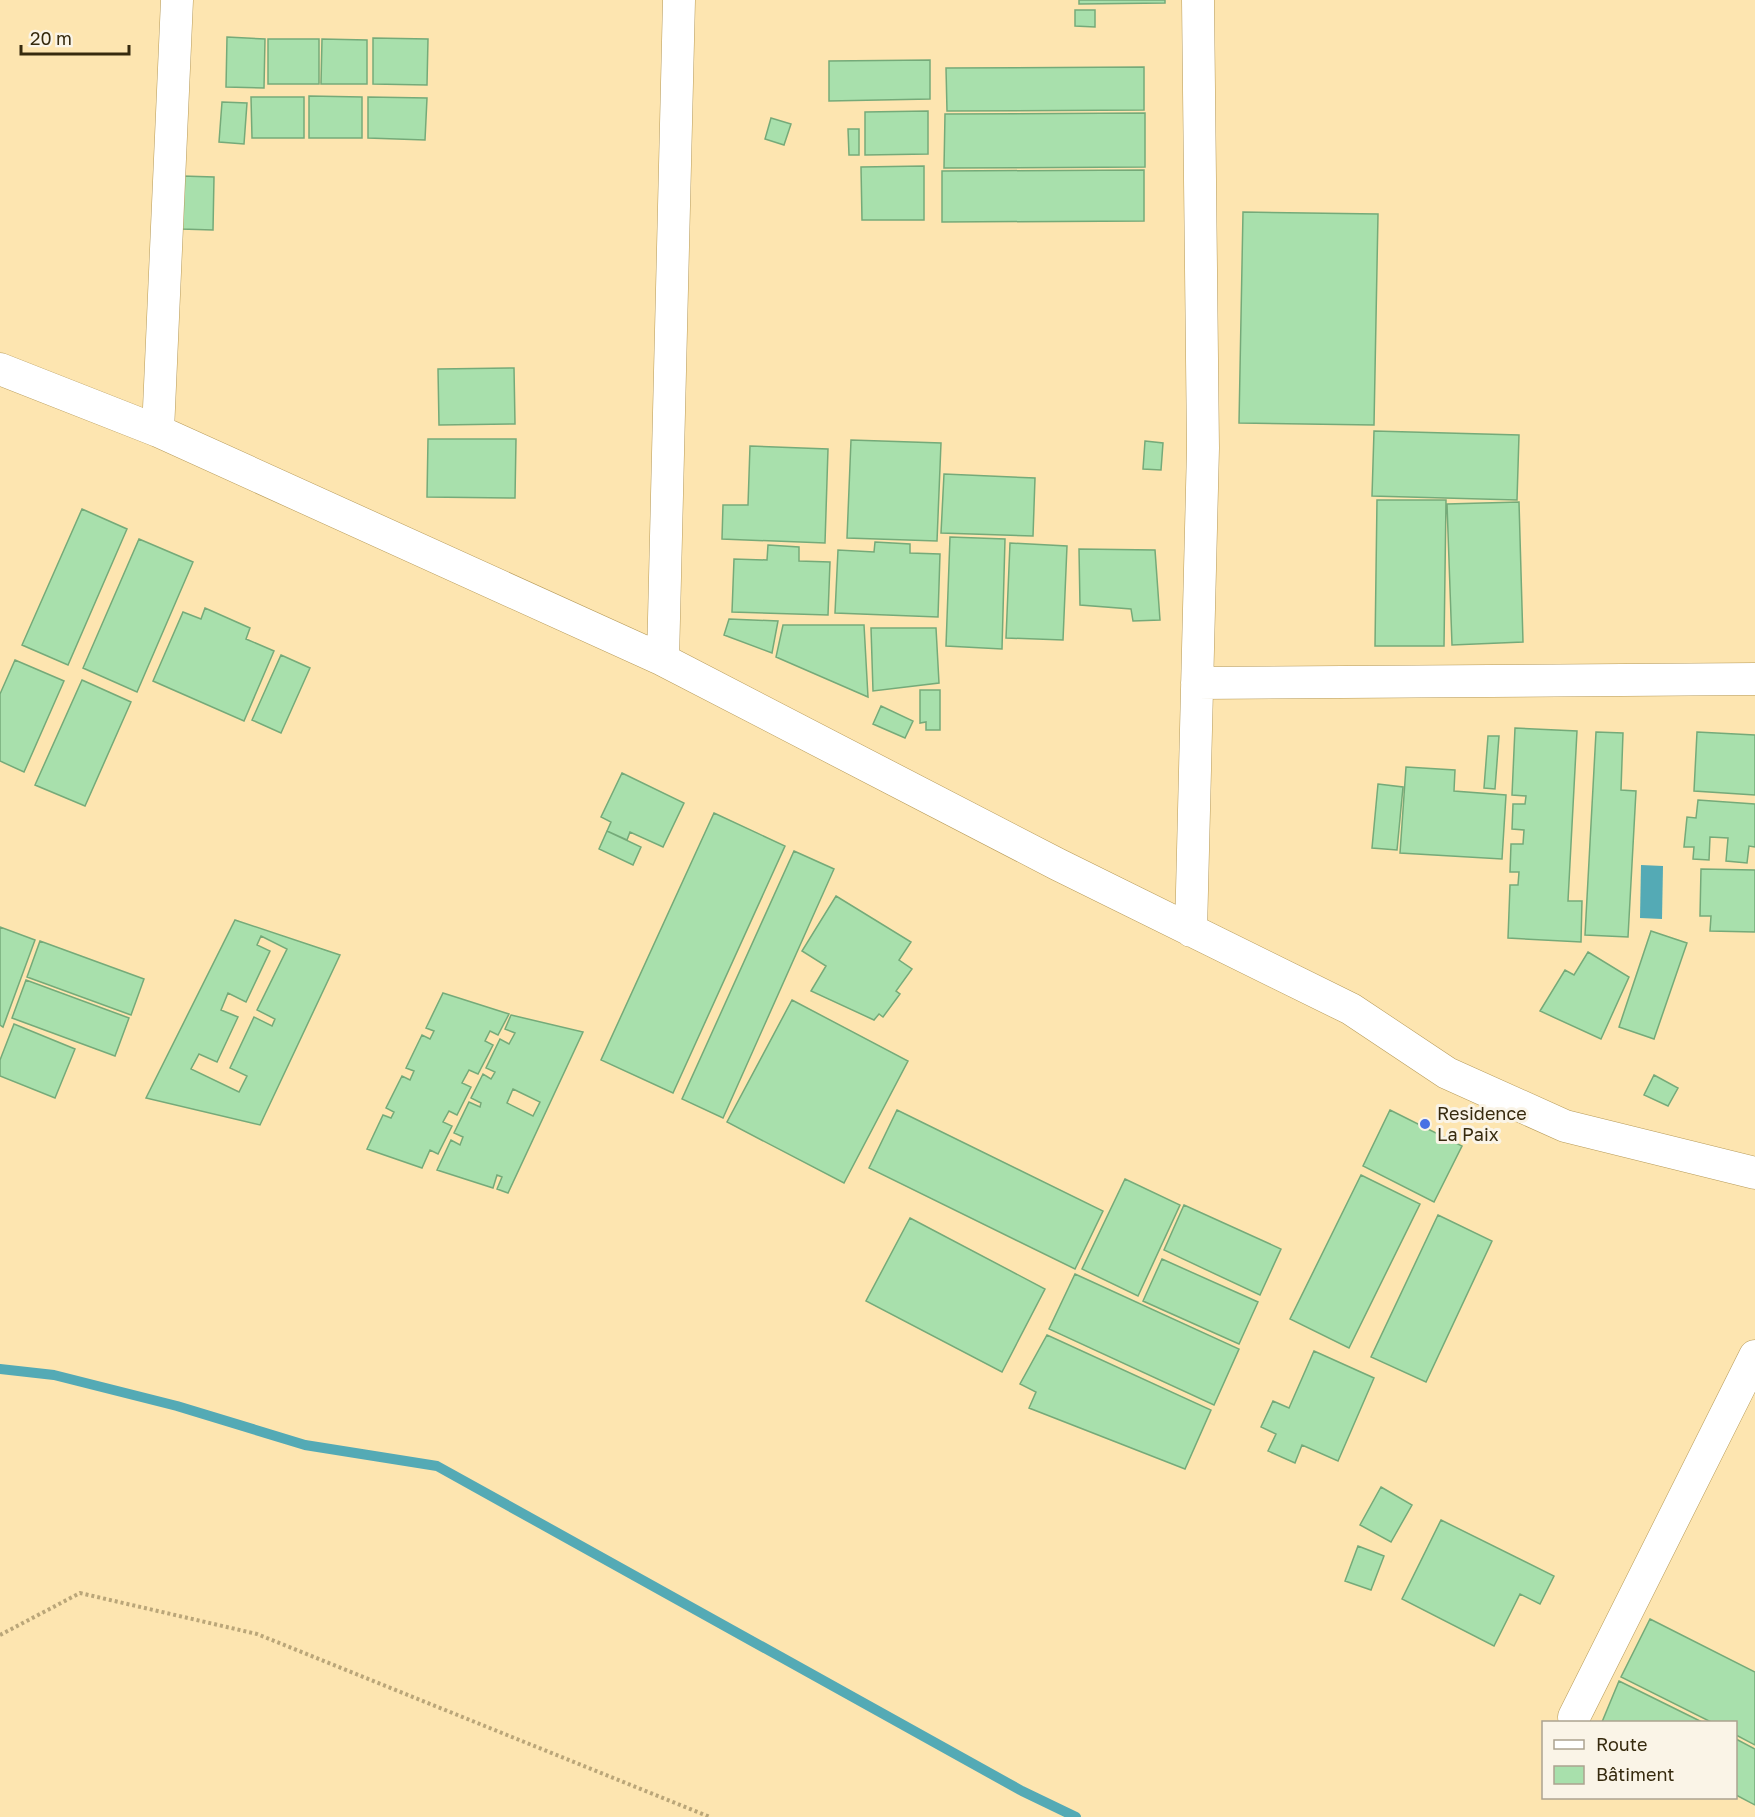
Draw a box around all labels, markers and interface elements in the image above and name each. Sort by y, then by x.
scale bar [21,18,129,56]
text: 20 m [30,27,72,49]
place label: Residence La Paix [1437,1102,1527,1145]
marker: Residence La Paix [1418,1117,1432,1131]
legend [1542,1721,1737,1799]
text: Route [1596,1733,1647,1755]
text: Bâtiment [1596,1763,1675,1785]

